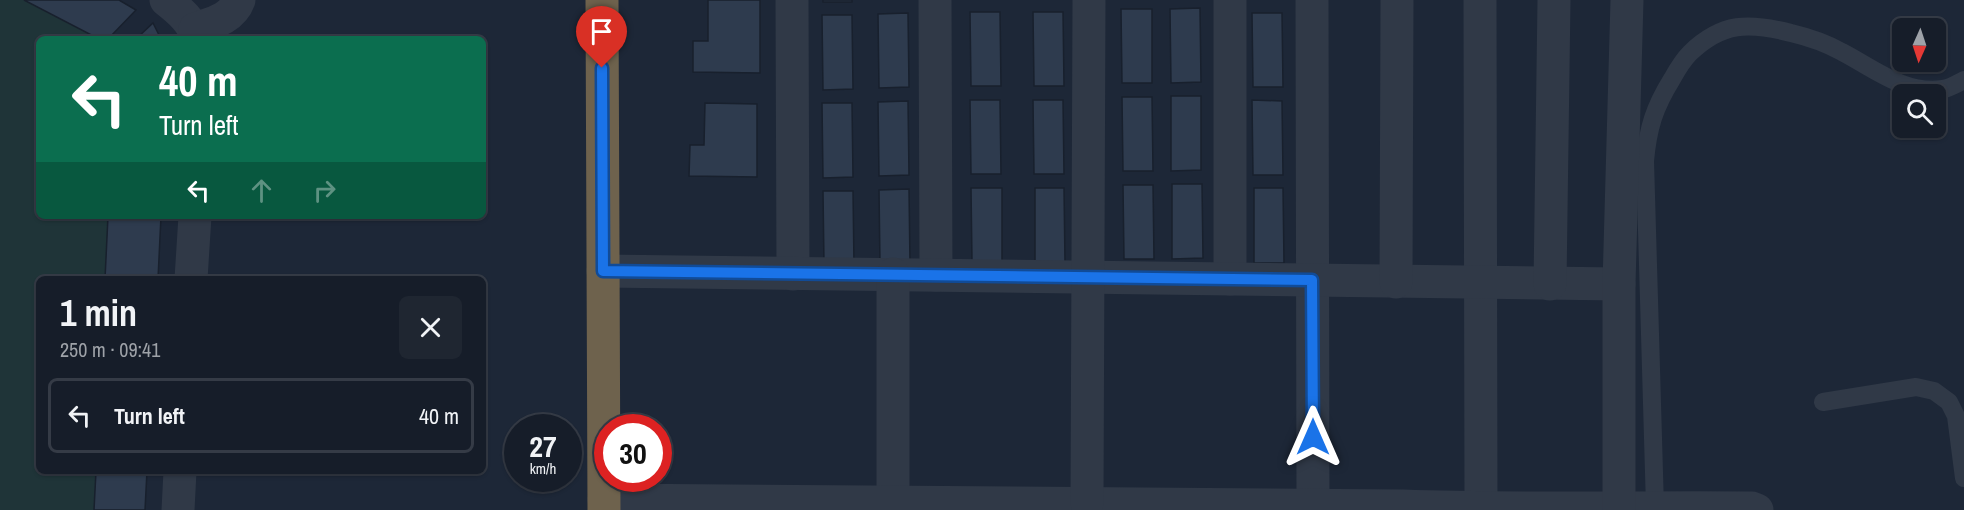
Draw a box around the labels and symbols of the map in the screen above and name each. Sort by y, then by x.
pin [576,6,627,68]
north arrow [1892,18,1946,72]
position arrow [1281,405,1345,469]
speed limit sign: 30 [594,414,672,492]

